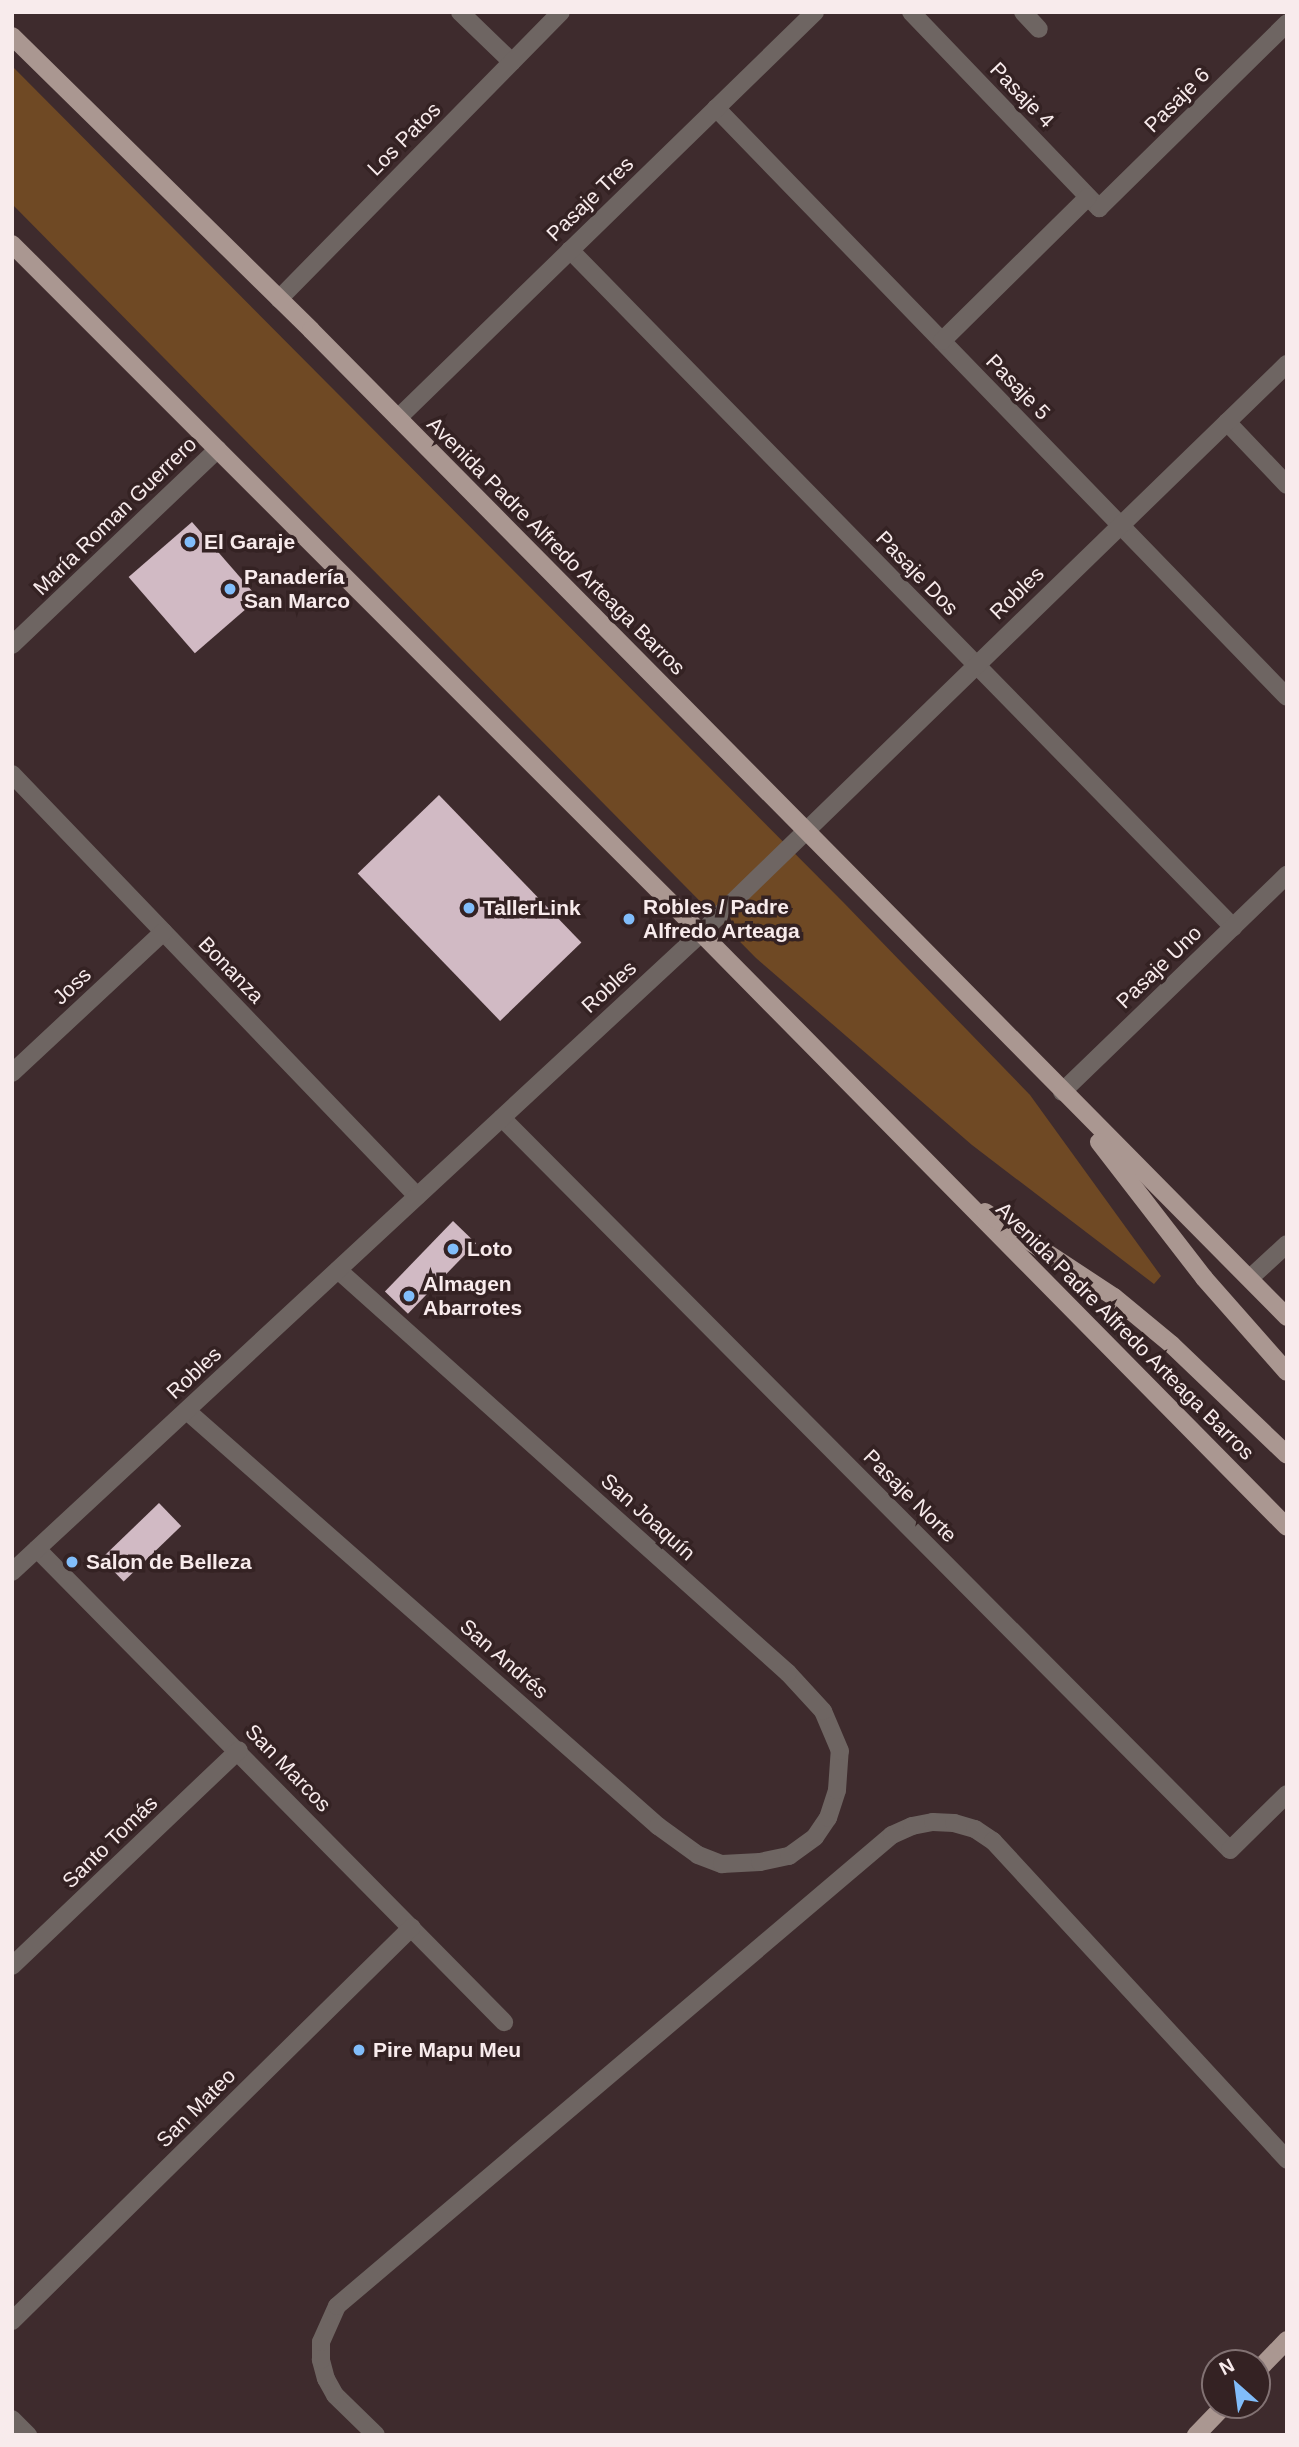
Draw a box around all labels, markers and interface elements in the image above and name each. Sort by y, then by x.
street label: Pasaje 4 [985,57,1059,133]
street label: Pasaje 6 [1139,62,1215,138]
street label: Los Patos [362,97,446,181]
street label: Pasaje Tres [541,151,639,247]
street label: Pasaje 5 [981,349,1055,425]
street label: Avenida Padre Alfredo Arteaga Barros [421,411,691,681]
street label: María Roman Guerrero [28,432,202,600]
street label: Pasaje Dos [871,526,963,620]
place label: El Garaje [204,529,295,555]
marker: El Garaje [182,534,198,550]
street label: Robles [985,561,1049,625]
place label: Panadería San Marco [244,564,350,614]
marker: Panadería San Marco [222,581,238,597]
place label: Robles / Padre Alfredo Arteaga [643,894,801,944]
place label: TallerLink [483,895,581,921]
marker: TallerLink [461,900,477,916]
marker: Robles / Padre Alfredo Arteaga [621,911,637,927]
street label: Pasaje Uno [1111,920,1207,1014]
street label: Bonanza [193,931,269,1009]
street label: Robles [577,955,641,1019]
street label: Joss [48,962,96,1010]
street label: Avenida Padre Alfredo Arteaga Barros [990,1196,1260,1466]
place label: Loto [467,1236,512,1262]
marker: Loto [445,1241,461,1257]
place label: Almagen Abarrotes [423,1271,522,1321]
marker: Almagen Abarrotes [401,1288,417,1304]
street label: Robles [162,1341,226,1405]
street label: Pasaje Norte [858,1444,962,1548]
street label: San Joaquín [596,1468,700,1566]
place label: Salon de Belleza [86,1549,252,1575]
marker: Salon de Belleza [64,1554,80,1570]
street label: San Andrés [454,1613,554,1705]
street label: San Marcos [240,1719,336,1817]
street label: Santo Tomás [57,1790,163,1894]
place label: Pire Mapu Meu [373,2037,521,2063]
marker: Pire Mapu Meu [351,2042,367,2058]
street label: San Mateo [151,2063,241,2153]
north arrow [1201,2349,1271,2419]
text: N [1216,2354,1238,2379]

